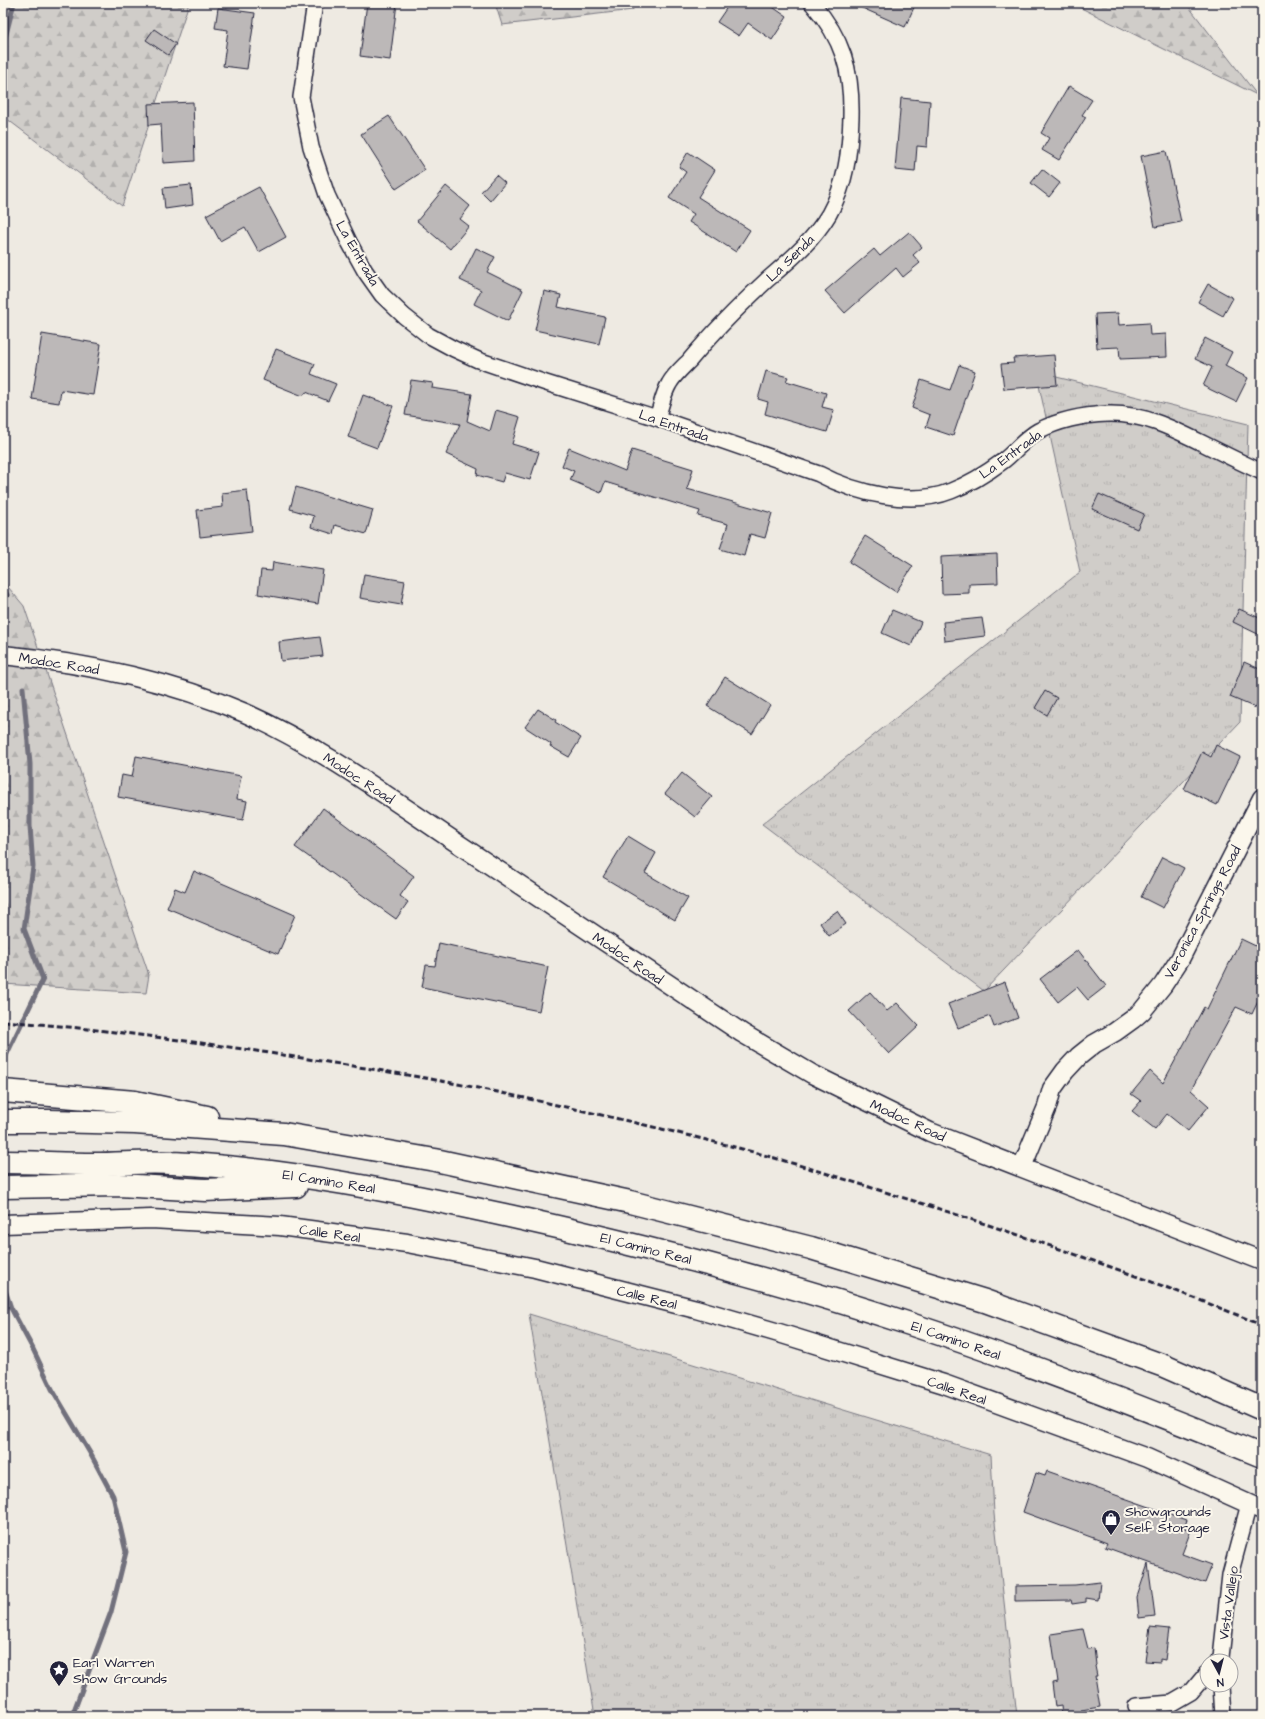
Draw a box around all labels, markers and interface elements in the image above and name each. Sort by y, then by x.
street label: La Entrada [330,217,384,290]
street label: La Senda [762,231,819,287]
street label: La Entrada [636,405,711,447]
street label: La Entrada [975,425,1046,484]
street label: Modoc Road [17,648,100,680]
street label: Modoc Road [319,748,398,809]
street label: Veronica Springs Road [1159,842,1247,983]
street label: Modoc Road [588,928,667,990]
street label: Modoc Road [867,1095,949,1147]
street label: El Camino Real [281,1165,377,1199]
street label: Calle Real [298,1220,362,1248]
street label: El Camino Real [598,1228,694,1270]
street label: Calle Real [615,1281,679,1315]
street label: El Camino Real [908,1316,1003,1366]
street label: Calle Real [924,1371,989,1410]
place label: Showgrounds Self Storage [1125,1502,1211,1538]
shop icon: Showgrounds Self Storage [1100,1508,1122,1536]
street label: Vista Vallejo [1214,1565,1244,1641]
place label: Earl Warren Show Grounds [73,1653,167,1689]
north arrow [1199,1653,1239,1693]
place icon: Earl Warren Show Grounds [48,1659,70,1687]
text: N [1216,1675,1224,1690]

